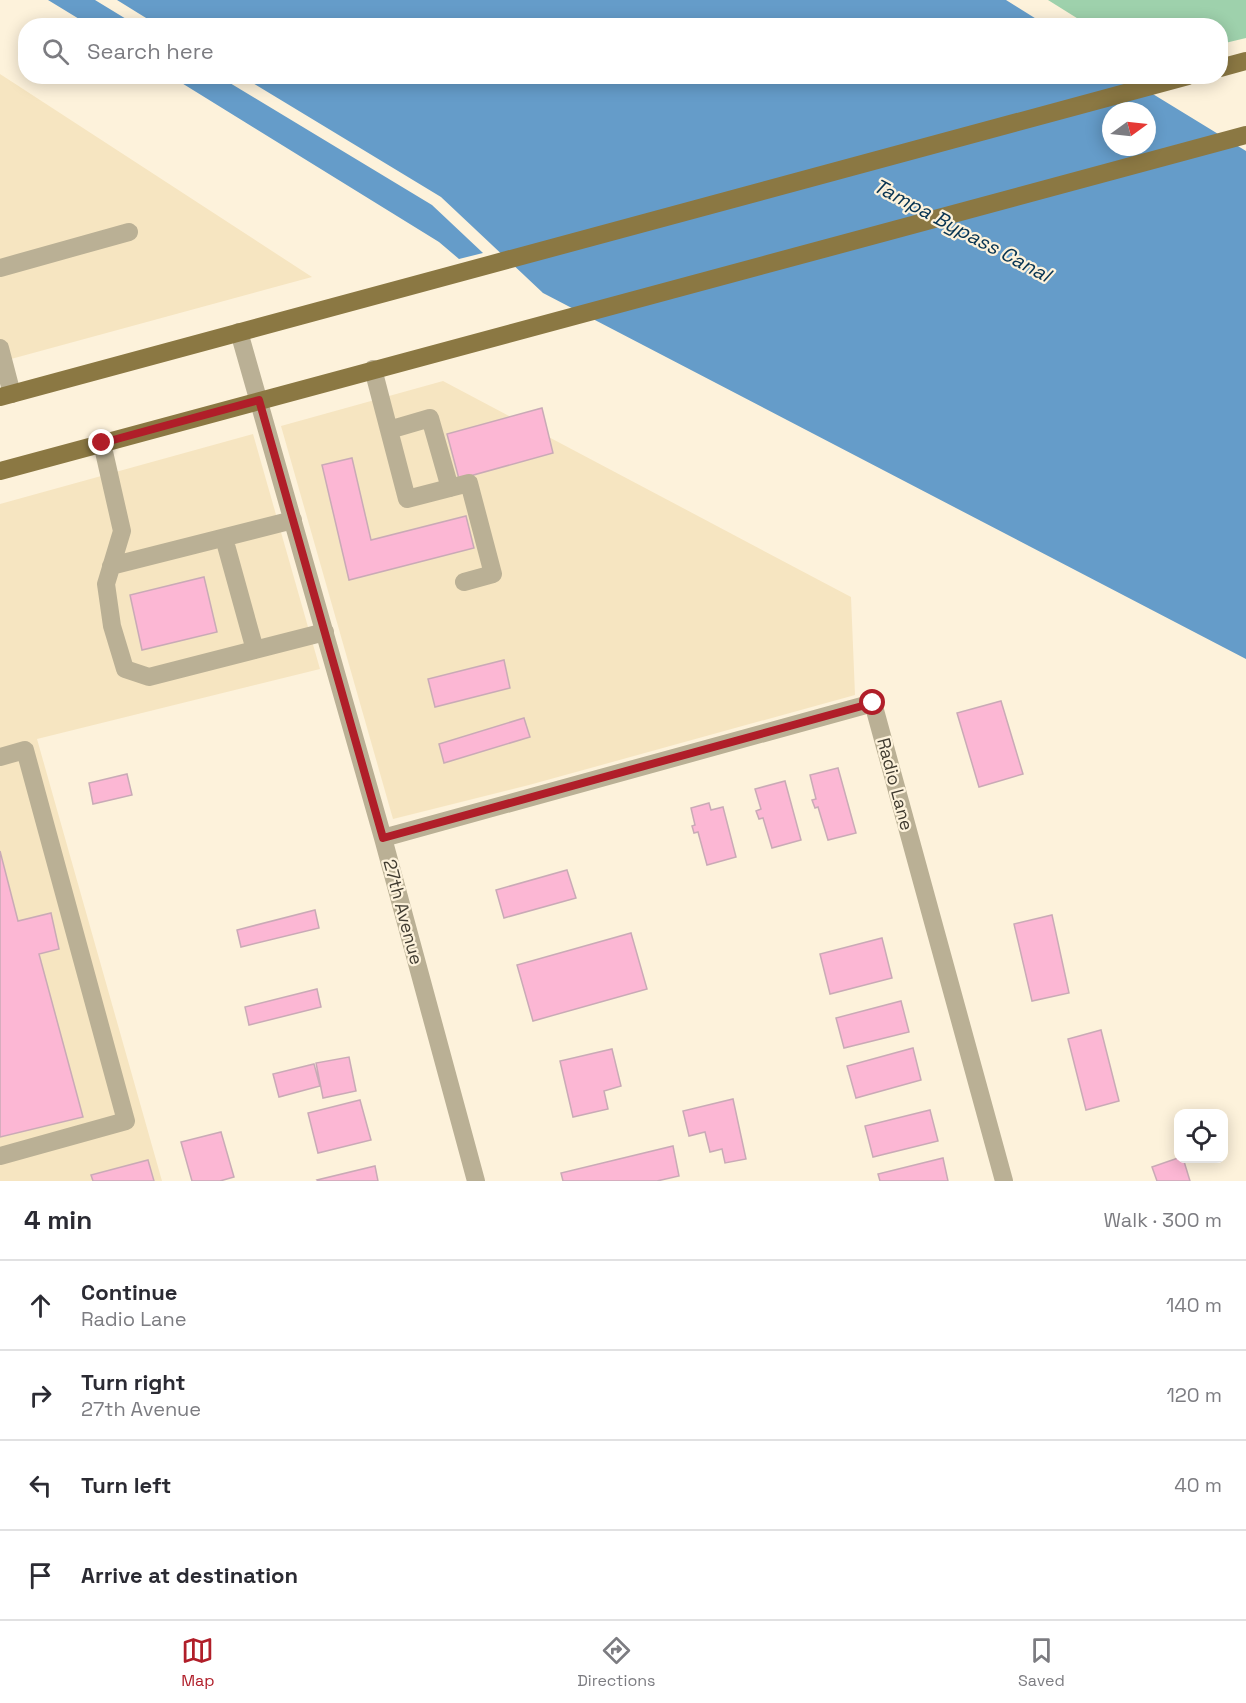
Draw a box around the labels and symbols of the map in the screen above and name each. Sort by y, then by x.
north arrow [1102,102,1156,156]
water label: Tampa Bypass Canal [869,172,1057,289]
route end [88,429,114,455]
route start [859,689,885,715]
street label: Radio Lane [872,735,919,833]
street label: 27th Avenue [378,857,429,967]

